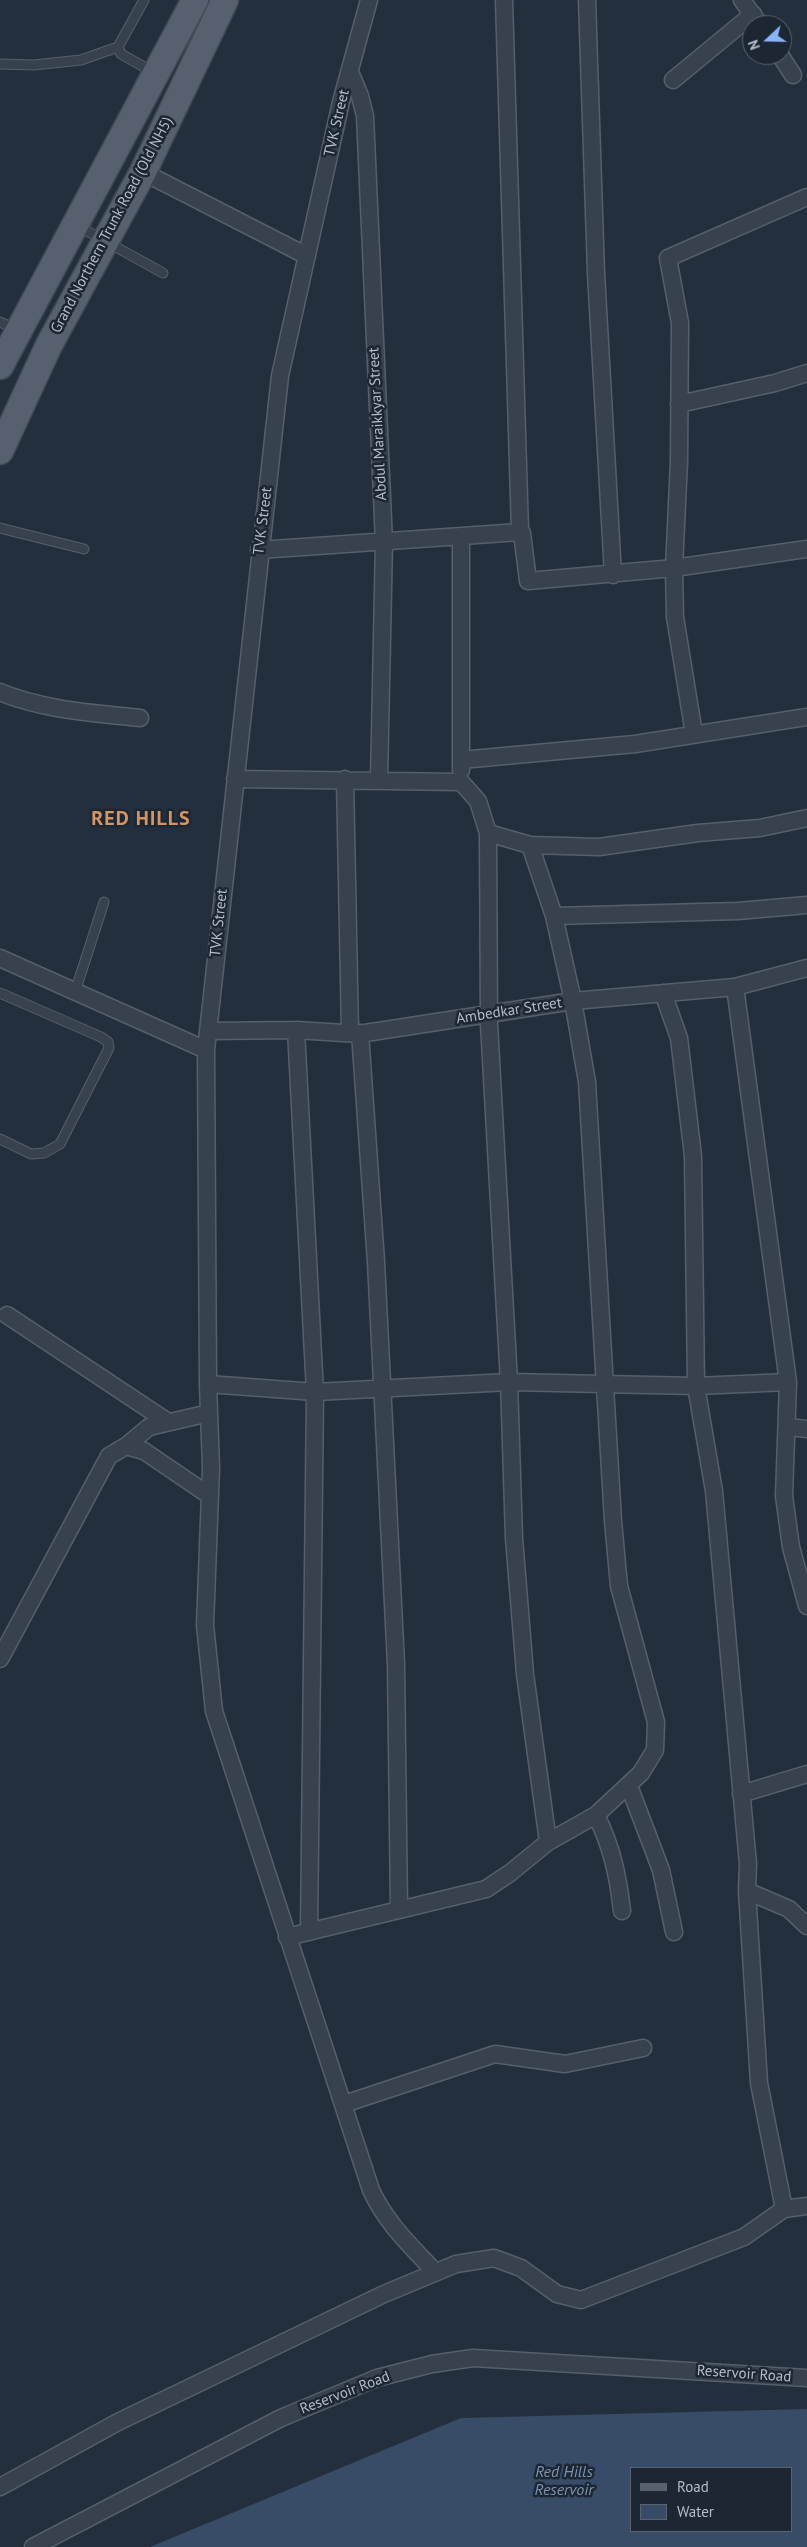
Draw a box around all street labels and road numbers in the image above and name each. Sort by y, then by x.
street label: TVK Street [321,88,353,158]
street label: Grand Northern Trunk Road (Old NH5) [47,114,177,336]
street label: Abdul Maraikkyar Street [365,347,391,501]
street label: TVK Street [250,486,276,556]
street label: TVK Street [206,888,232,958]
street label: Ambedkar Street [455,994,563,1028]
street label: Reservoir Road [696,2362,792,2386]
street label: Reservoir Road [298,2368,392,2418]

